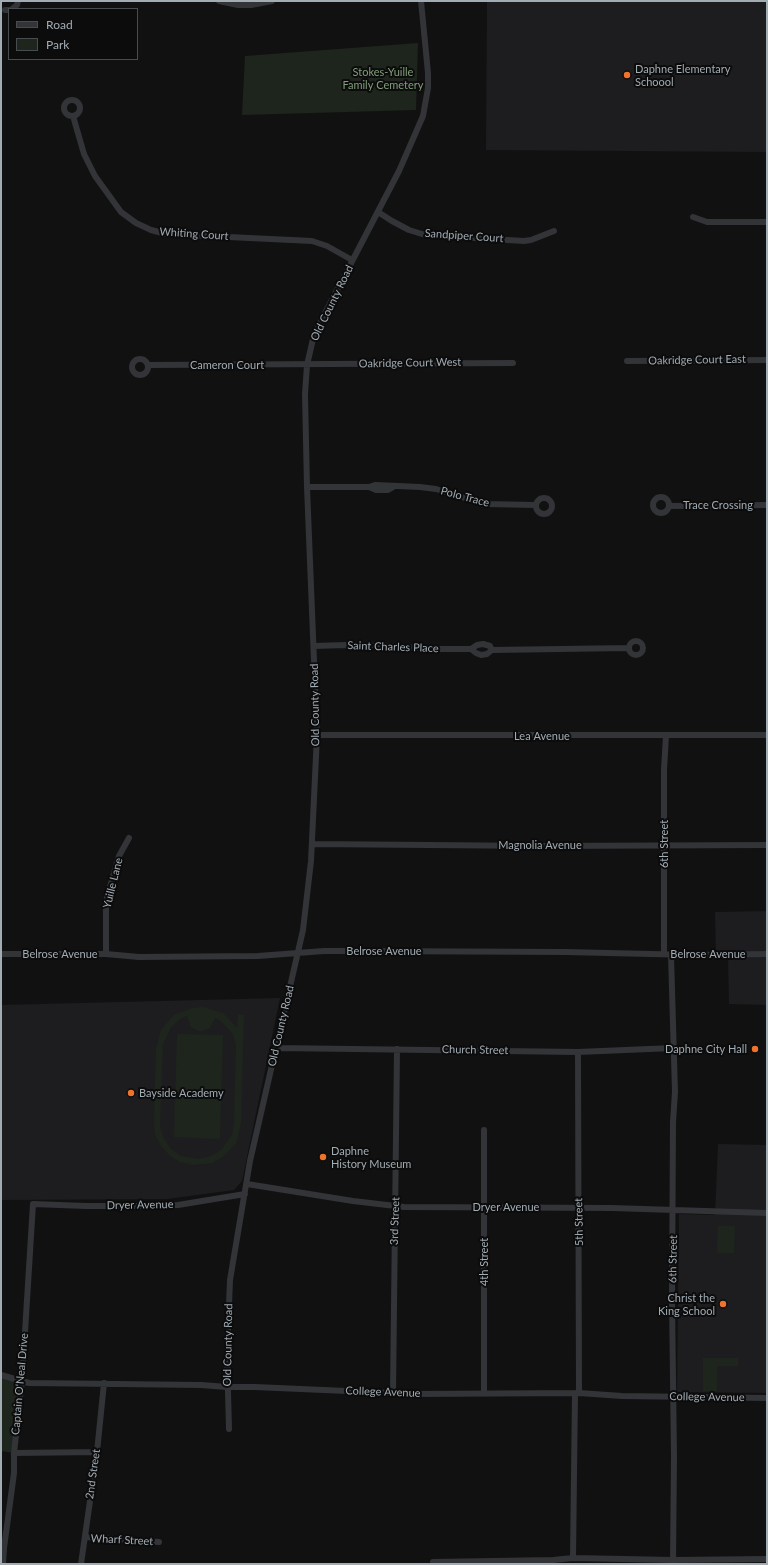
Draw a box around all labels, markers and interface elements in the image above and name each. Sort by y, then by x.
legend [8,8,138,60]
text: Road [46,17,73,32]
text: Park [46,37,69,52]
place label: Daphne Elementary Schoool [635,62,730,88]
park label: Stokes-Yuille Family Cemetery [343,65,423,91]
marker: Daphne Elementary Schoool [622,70,632,80]
street label: Whiting Court [159,225,229,243]
street label: Sandpiper Court [424,227,504,245]
street label: Old County Road [308,263,356,343]
street label: Oakridge Court East [648,353,746,367]
street label: Oakridge Court West [359,356,461,370]
street label: Cameron Court [190,358,264,372]
street label: Polo Trace [439,484,491,510]
street label: Trace Crossing [683,498,753,512]
street label: Saint Charles Place [347,639,439,655]
street label: Old County Road [308,664,322,746]
street label: Lea Avenue [514,729,570,743]
street label: 6th Street [657,820,671,868]
street label: Magnolia Avenue [498,838,582,852]
street label: Yuille Lane [100,856,126,910]
street label: Belrose Avenue [346,944,422,958]
street label: Belrose Avenue [22,947,98,961]
street label: Belrose Avenue [670,947,746,961]
street label: Old County Road [265,984,297,1068]
place label: Daphne City Hall [665,1042,747,1056]
street label: Church Street [442,1043,508,1057]
marker: Daphne City Hall [750,1044,760,1054]
place label: Bayside Academy [139,1086,224,1100]
marker: Bayside Academy [126,1088,136,1098]
place label: Daphne History Museum [331,1144,411,1170]
marker: Daphne History Museum [318,1152,328,1162]
street label: 3rd Street [388,1197,402,1245]
street label: Dryer Avenue [106,1198,174,1212]
street label: 5th Street [572,1198,586,1246]
street label: Dryer Avenue [473,1200,539,1214]
street label: 6th Street [666,1235,680,1283]
street label: 4th Street [477,1238,491,1286]
place label: Christ the King School [658,1291,715,1317]
marker: Christ the King School [718,1299,728,1309]
street label: Old County Road [221,1304,235,1386]
street label: Captain O'Neal Drive [9,1333,31,1435]
street label: College Avenue [345,1384,421,1400]
street label: College Avenue [669,1390,745,1404]
street label: 2nd Street [83,1448,103,1500]
street label: Wharf Street [90,1532,154,1548]

